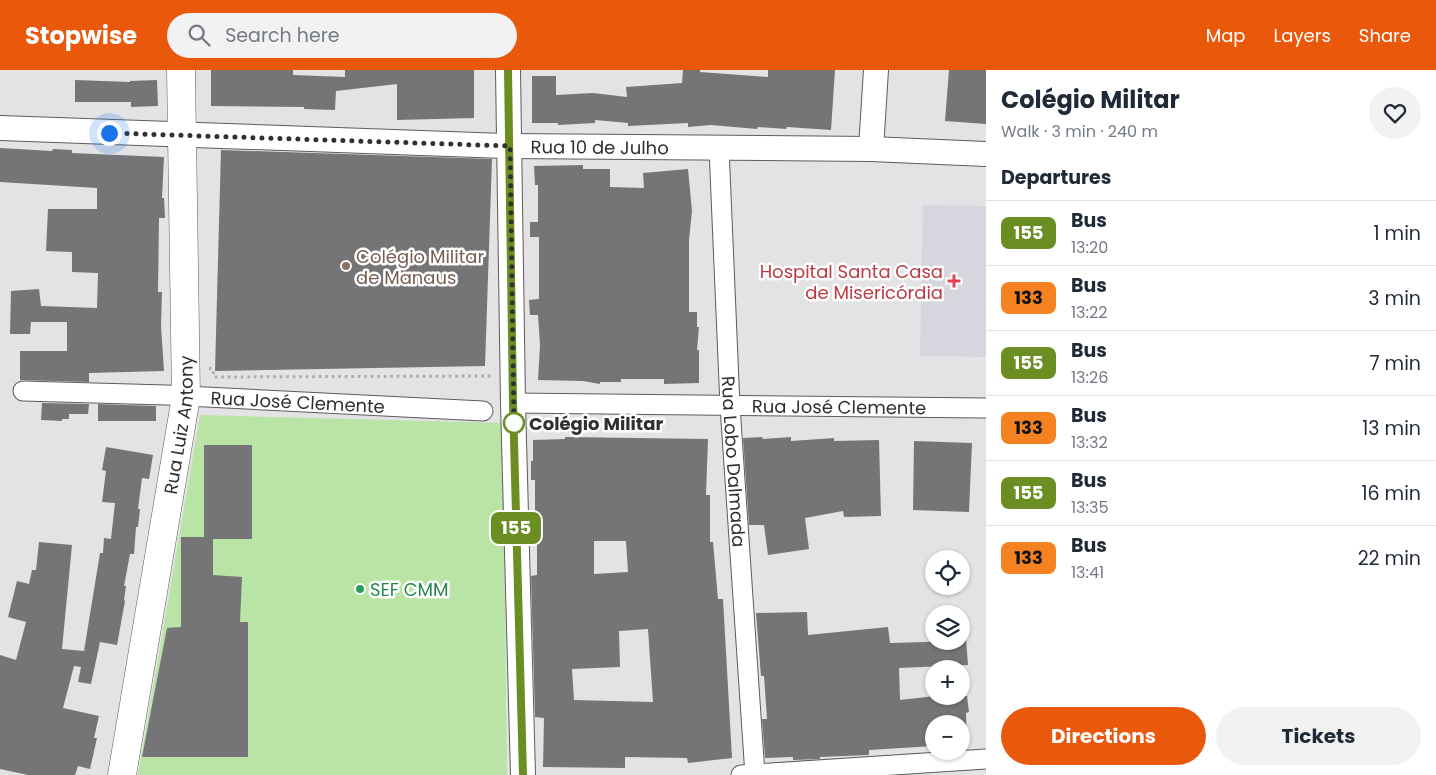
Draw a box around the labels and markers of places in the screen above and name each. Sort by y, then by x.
place label: Colégio Militar de Manaus [356,244,484,290]
place label: Hospital Santa Casa de Misericórdia [760,259,943,305]
marker: Colégio Militar de Manaus [340,260,352,272]
marker: Hospital Santa Casa de Misericórdia [947,274,961,288]
place label: Colégio Militar [529,411,663,436]
marker: Colégio Militar [503,412,525,434]
place label: SEF CMM [370,577,449,602]
marker: SEF CMM [354,583,366,595]

